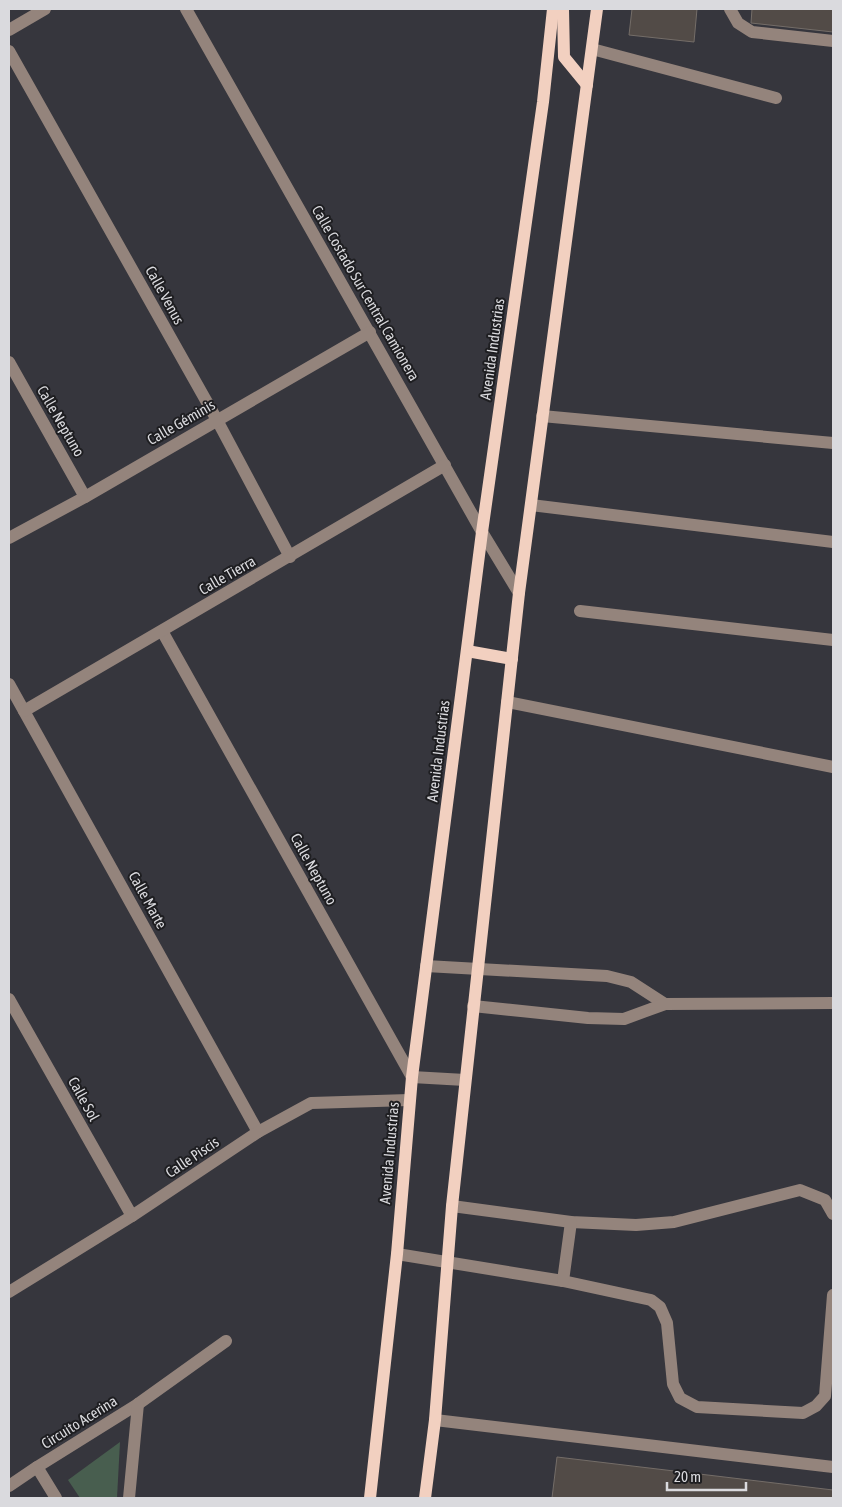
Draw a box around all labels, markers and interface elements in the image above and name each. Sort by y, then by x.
street label: Calle Costado Sur Central Camionera [309,202,423,384]
street label: Calle Venus [142,263,188,327]
street label: Avenida Industrias [476,297,508,401]
street label: Calle Neptuno [34,383,88,459]
street label: Calle Géminis [144,396,218,448]
street label: Calle Tierra [196,552,258,598]
street label: Avenida Industrias [423,699,453,803]
street label: Calle Neptuno [287,830,341,908]
street label: Calle Marte [125,868,171,932]
street label: Calle Sol [65,1074,103,1124]
street label: Avenida Industrias [376,1101,402,1205]
street label: Calle Piscis [162,1133,222,1181]
street label: Circuito Acerina [38,1392,120,1452]
scale bar [667,1460,746,1492]
text: 20 m [674,1468,701,1485]

